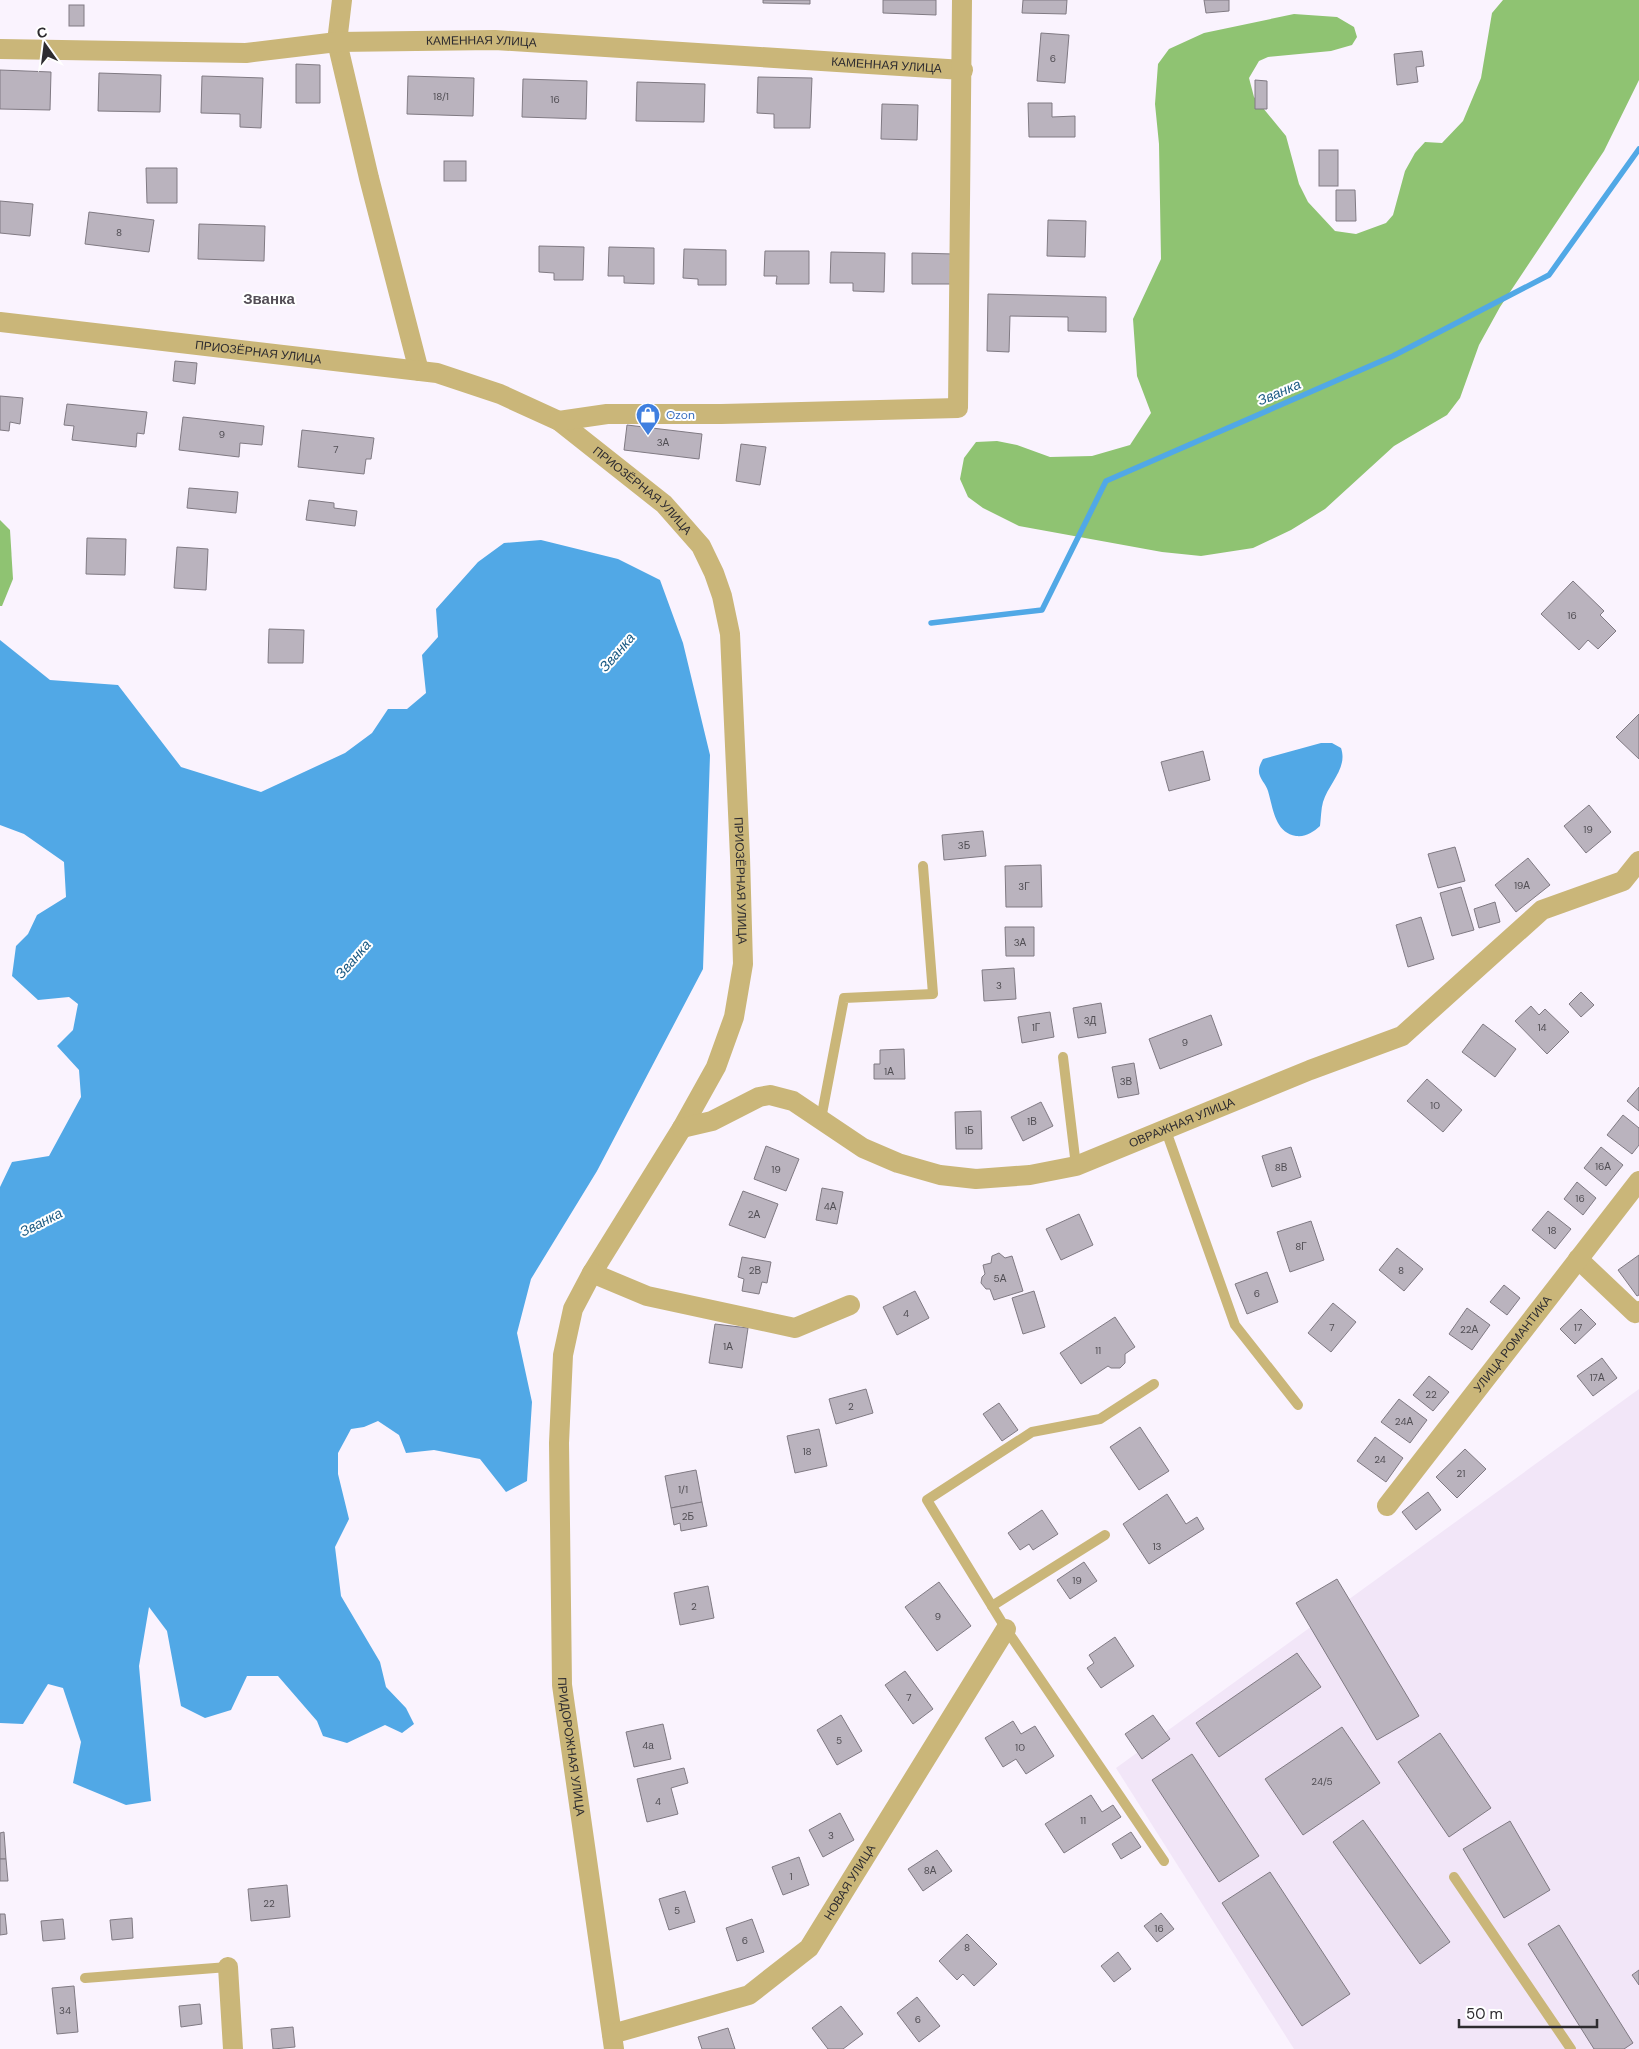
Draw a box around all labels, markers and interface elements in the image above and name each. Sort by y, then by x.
north arrow [20,20,70,70]
text: С [35,22,49,42]
street label: КАМЕННАЯ УЛИЦА [426,32,537,51]
house number: 6 [1050,52,1056,65]
street label: КАМЕННАЯ УЛИЦА [831,54,942,77]
house number: 18/1 [433,90,449,103]
house number: 16 [550,93,560,106]
house number: 8 [116,226,122,239]
district label: Званка [243,289,295,309]
street label: ПРИОЗЁРНАЯ УЛИЦА [194,337,322,367]
water label: Званка [1255,375,1304,409]
shop icon: Ozon [635,402,661,436]
place label: Ozon [666,407,695,423]
house number: 9 [219,428,225,441]
house number: 3А [657,436,670,449]
house number: 7 [333,443,339,456]
street label: ПРИОЗЁРНАЯ УЛИЦА [589,443,695,538]
house number: 16 [1567,609,1577,622]
water label: Званка [595,629,639,675]
street label: ПРИОЗЁРНАЯ УЛИЦА [730,817,750,944]
house number: 19 [1583,823,1593,836]
house number: 3Б [958,839,971,852]
house number: 19А [1514,879,1530,892]
house number: 3Г [1018,880,1030,893]
water label: Званка [331,936,375,982]
house number: 3А [1014,936,1027,949]
house number: 3 [996,979,1002,992]
house number: 3Д [1084,1014,1097,1027]
house number: 1Г [1032,1021,1041,1034]
house number: 14 [1537,1021,1547,1034]
house number: 9 [1182,1036,1188,1049]
house number: 1А [884,1065,894,1078]
house number: 3В [1120,1075,1133,1088]
street label: ОВРАЖНАЯ УЛИЦА [1126,1094,1237,1151]
house number: 10 [1430,1099,1440,1112]
house number: 1В [1027,1115,1037,1128]
house number: 1Б [964,1124,974,1137]
house number: 16А [1595,1160,1611,1173]
house number: 8В [1275,1161,1288,1174]
house number: 19 [771,1163,781,1176]
house number: 16 [1575,1192,1585,1205]
house number: 4А [824,1200,837,1213]
water label: Званка [17,1204,66,1240]
house number: 2А [748,1208,761,1221]
house number: 18 [1547,1224,1557,1237]
house number: 8Г [1295,1240,1307,1253]
house number: 2В [749,1264,762,1277]
house number: 8 [1398,1264,1404,1277]
house number: 5А [994,1272,1007,1285]
house number: 6 [1254,1287,1260,1300]
street label: УЛИЦА РОМАНТИКА [1470,1292,1555,1396]
house number: 4 [903,1307,909,1320]
house number: 7 [1329,1321,1335,1334]
house number: 17 [1574,1321,1582,1334]
house number: 22А [1460,1323,1478,1336]
house number: 1А [723,1340,733,1353]
house number: 11 [1095,1344,1101,1357]
house number: 17А [1589,1371,1605,1384]
house number: 22 [1425,1388,1437,1401]
house number: 2 [848,1400,854,1413]
house number: 24А [1395,1415,1413,1428]
house number: 18 [802,1445,812,1458]
house number: 24 [1374,1453,1386,1466]
house number: 21 [1457,1467,1465,1480]
house number: 1/1 [678,1483,688,1496]
house number: 2Б [682,1510,695,1523]
house number: 13 [1152,1540,1162,1553]
house number: 19 [1072,1574,1082,1587]
house number: 2 [691,1600,697,1613]
house number: 9 [935,1610,941,1623]
street label: ПРИДОРОЖНАЯ УЛИЦА [554,1677,589,1817]
house number: 7 [906,1691,912,1704]
house number: 5 [836,1734,842,1747]
house number: 4а [642,1739,654,1752]
house number: 10 [1015,1741,1025,1754]
house number: 24/5 [1311,1775,1333,1788]
house number: 4 [655,1795,661,1808]
house number: 11 [1080,1814,1086,1827]
house number: 3 [828,1829,834,1842]
street label: НОВАЯ УЛИЦА [820,1841,879,1923]
house number: 8А [924,1864,937,1877]
house number: 1 [789,1870,793,1883]
house number: 22 [263,1897,275,1910]
house number: 5 [674,1904,680,1917]
house number: 16 [1154,1922,1164,1935]
house number: 6 [742,1934,748,1947]
house number: 8 [964,1941,970,1954]
scale bar [1459,1996,1596,2028]
house number: 34 [59,2004,71,2017]
text: 50 m [1466,2004,1503,2024]
house number: 6 [915,2013,921,2026]

